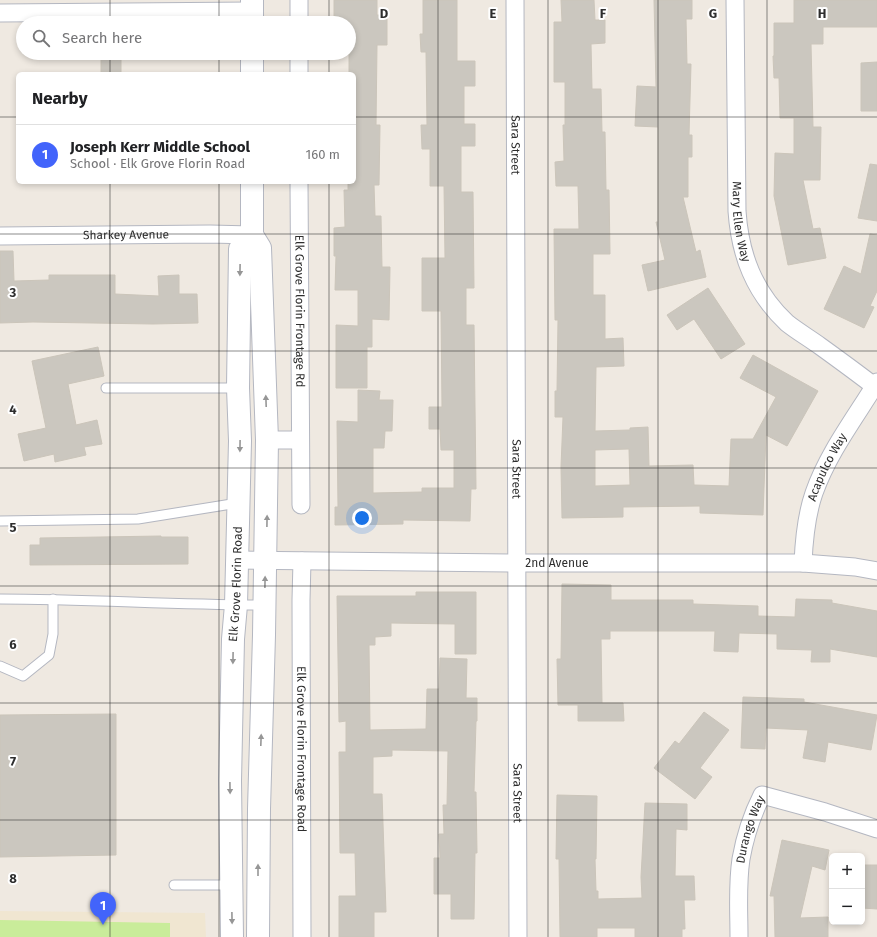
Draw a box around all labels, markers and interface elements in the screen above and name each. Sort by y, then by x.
text: D [380,6,389,21]
text: E [490,6,497,21]
text: F [600,6,607,21]
text: G [709,6,717,21]
text: H [818,6,826,21]
search box [16,16,356,60]
icon: search [30,27,52,49]
text: Search here [62,29,142,47]
text: Nearby [32,88,87,109]
street label: Sara Street [508,115,523,175]
text: Joseph Kerr Middle School [70,138,250,156]
text: 1 [42,147,48,162]
text: 160 m [306,147,340,162]
text: School · Elk Grove Florin Road [70,156,245,171]
street label: Mary Ellen Way [730,181,753,264]
street label: Sharkey Avenue [83,227,169,242]
street label: Elk Grove Florin Frontage Rd [292,235,307,387]
one-way arrow [237,264,243,277]
text: 3 [9,285,17,300]
one-way arrow [263,394,269,407]
text: 4 [9,402,17,417]
street label: Acapulco Way [805,430,850,503]
street label: Sara Street [509,439,524,499]
one-way arrow [237,440,243,453]
your location [352,508,372,528]
one-way arrow [264,514,270,527]
text: 5 [10,520,17,535]
street label: Elk Grove Florin Road [226,526,245,643]
street label: 2nd Avenue [525,556,589,570]
one-way arrow [262,575,268,588]
text: 6 [9,637,17,652]
one-way arrow [230,652,236,665]
street label: Elk Grove Florin Frontage Road [294,666,309,832]
one-way arrow [257,734,264,746]
text: 7 [10,754,16,769]
street label: Sara Street [510,763,525,823]
one-way arrow [227,782,233,795]
street label: Durango Way [733,793,768,864]
map controls [829,853,865,925]
button: + [829,853,865,889]
one-way arrow [255,863,261,876]
text: 8 [9,871,17,886]
button: − [829,889,865,925]
pin: 1 [90,892,116,925]
one-way arrow [229,912,235,925]

